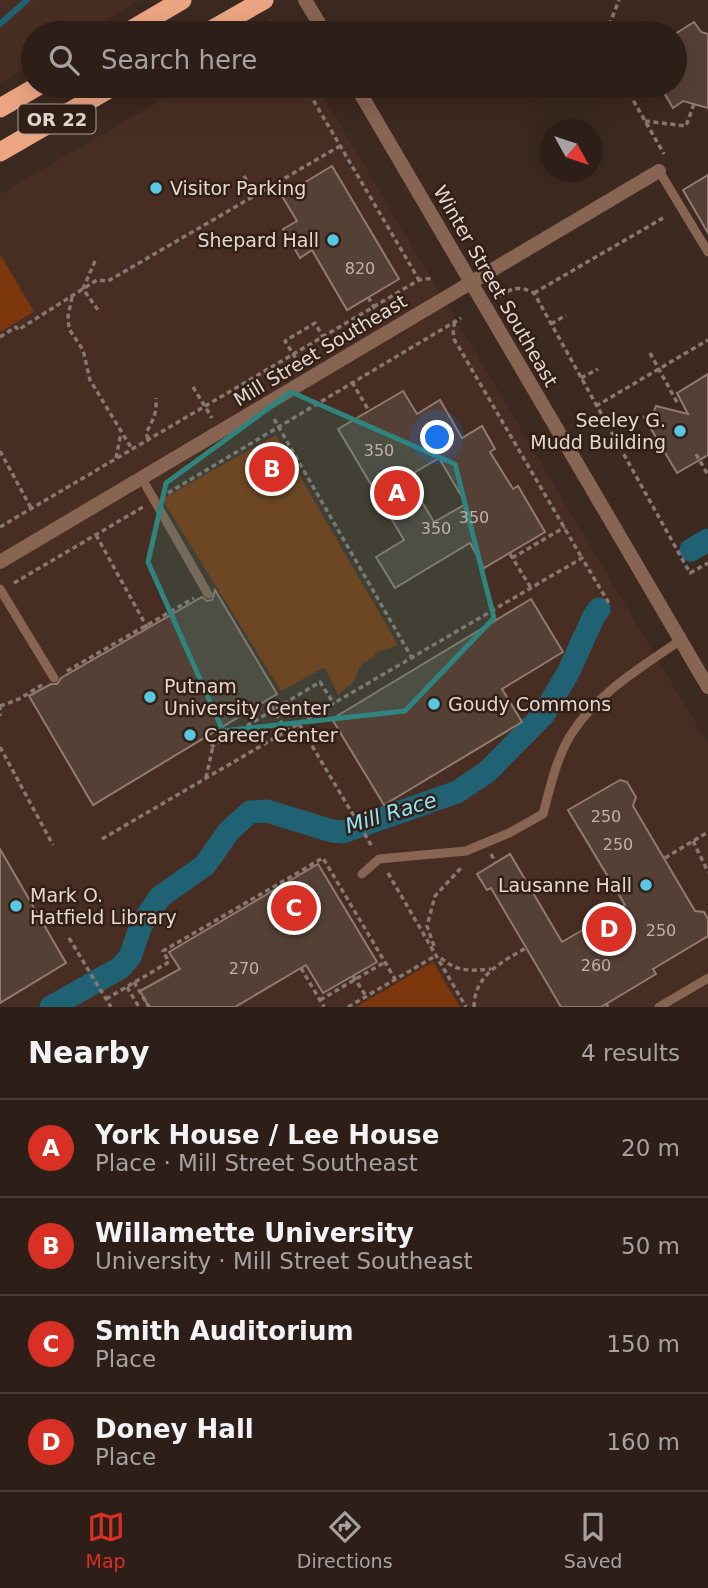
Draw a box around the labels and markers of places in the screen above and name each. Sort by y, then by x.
place label: Visitor Parking [170,177,306,199]
marker: Visitor Parking [148,180,164,196]
place label: Shepard Hall [197,229,319,251]
marker: Shepard Hall [325,232,341,248]
place label: Seeley G. Mudd Building [530,409,666,453]
marker: Seeley G. Mudd Building [672,423,688,439]
pin: B [249,443,295,495]
pin: A [374,467,420,519]
place label: Putnam University Center [164,675,330,719]
marker: Putnam University Center [142,689,158,705]
place label: Goudy Commons [448,693,611,715]
marker: Goudy Commons [426,696,442,712]
place label: Career Center [204,724,338,746]
marker: Career Center [182,727,198,743]
place label: Lausanne Hall [498,874,632,896]
marker: Lausanne Hall [638,877,654,893]
pin: C [271,882,317,934]
place label: Mark O. Hatfield Library [30,884,177,928]
marker: Mark O. Hatfield Library [8,898,24,914]
pin: D [586,903,632,955]

